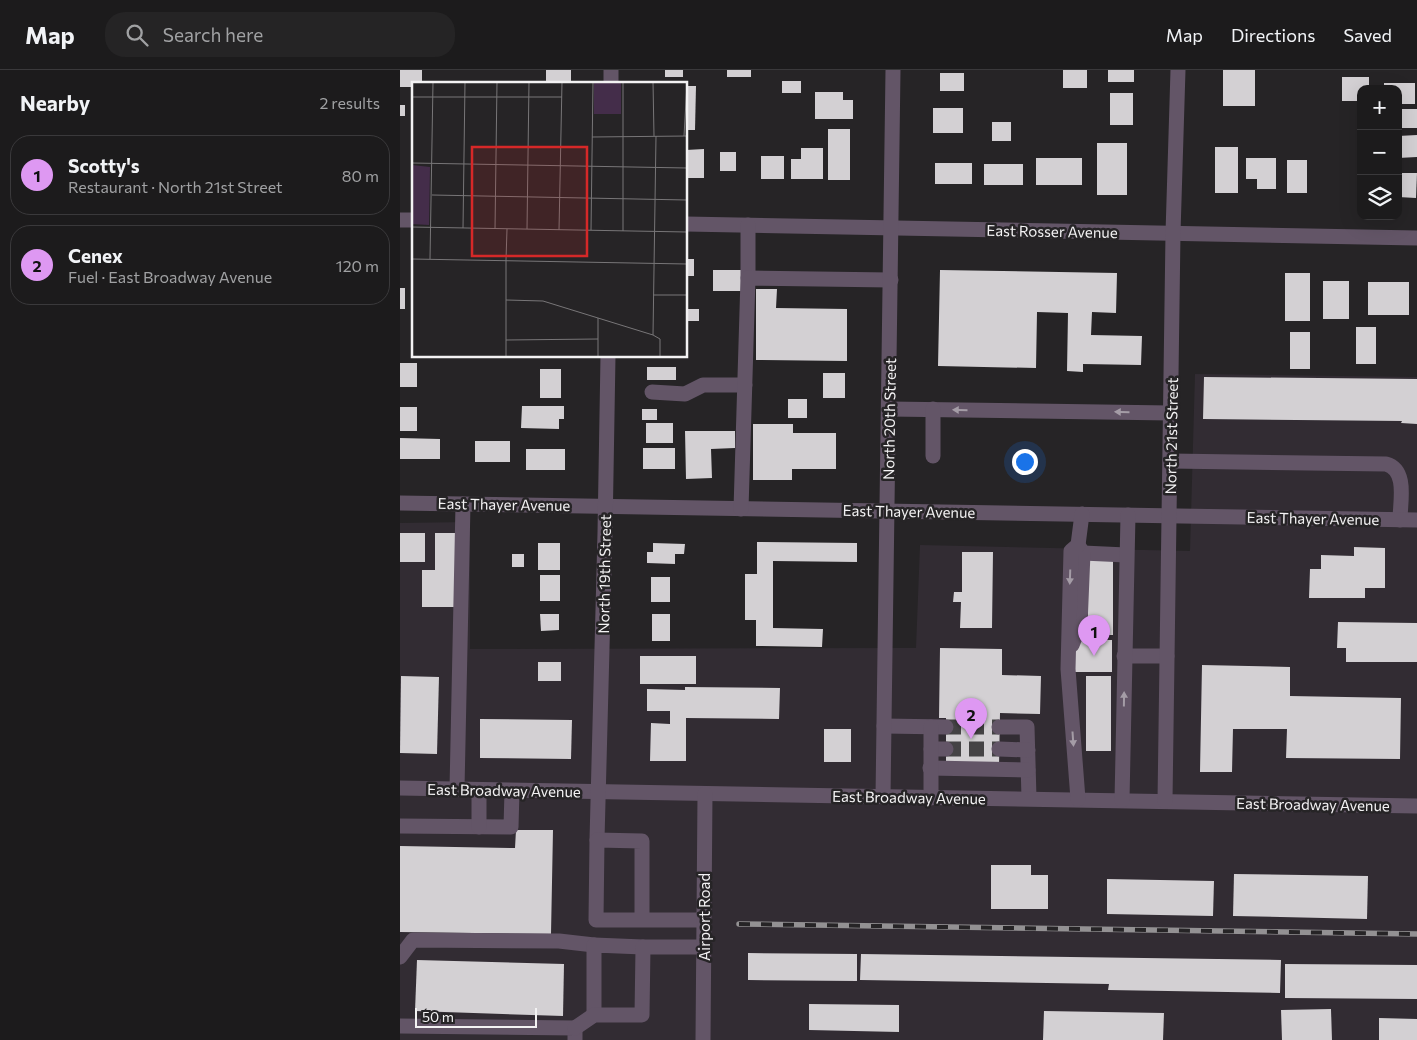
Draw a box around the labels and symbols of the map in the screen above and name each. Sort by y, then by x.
inset map [412,82,688,358]
street label: East Rosser Avenue [986,221,1118,241]
street label: North 20th Street [879,358,899,480]
street label: North 21st Street [1161,377,1181,495]
one-way arrow [952,406,968,414]
one-way arrow [1114,408,1130,416]
your location [1012,449,1038,475]
street label: East Thayer Avenue [437,494,571,514]
street label: East Thayer Avenue [842,501,976,521]
street label: East Thayer Avenue [1246,508,1380,528]
street label: North 19th Street [594,514,614,634]
one-way arrow [1066,569,1074,585]
pin: 1 [1078,615,1110,656]
one-way arrow [1120,691,1128,707]
pin: 2 [955,698,987,739]
one-way arrow [1070,731,1078,747]
street label: East Broadway Avenue [427,780,581,800]
street label: East Broadway Avenue [832,787,986,807]
street label: East Broadway Avenue [1236,794,1390,814]
street label: Airport Road [695,873,713,961]
scale bar [415,1005,538,1028]

